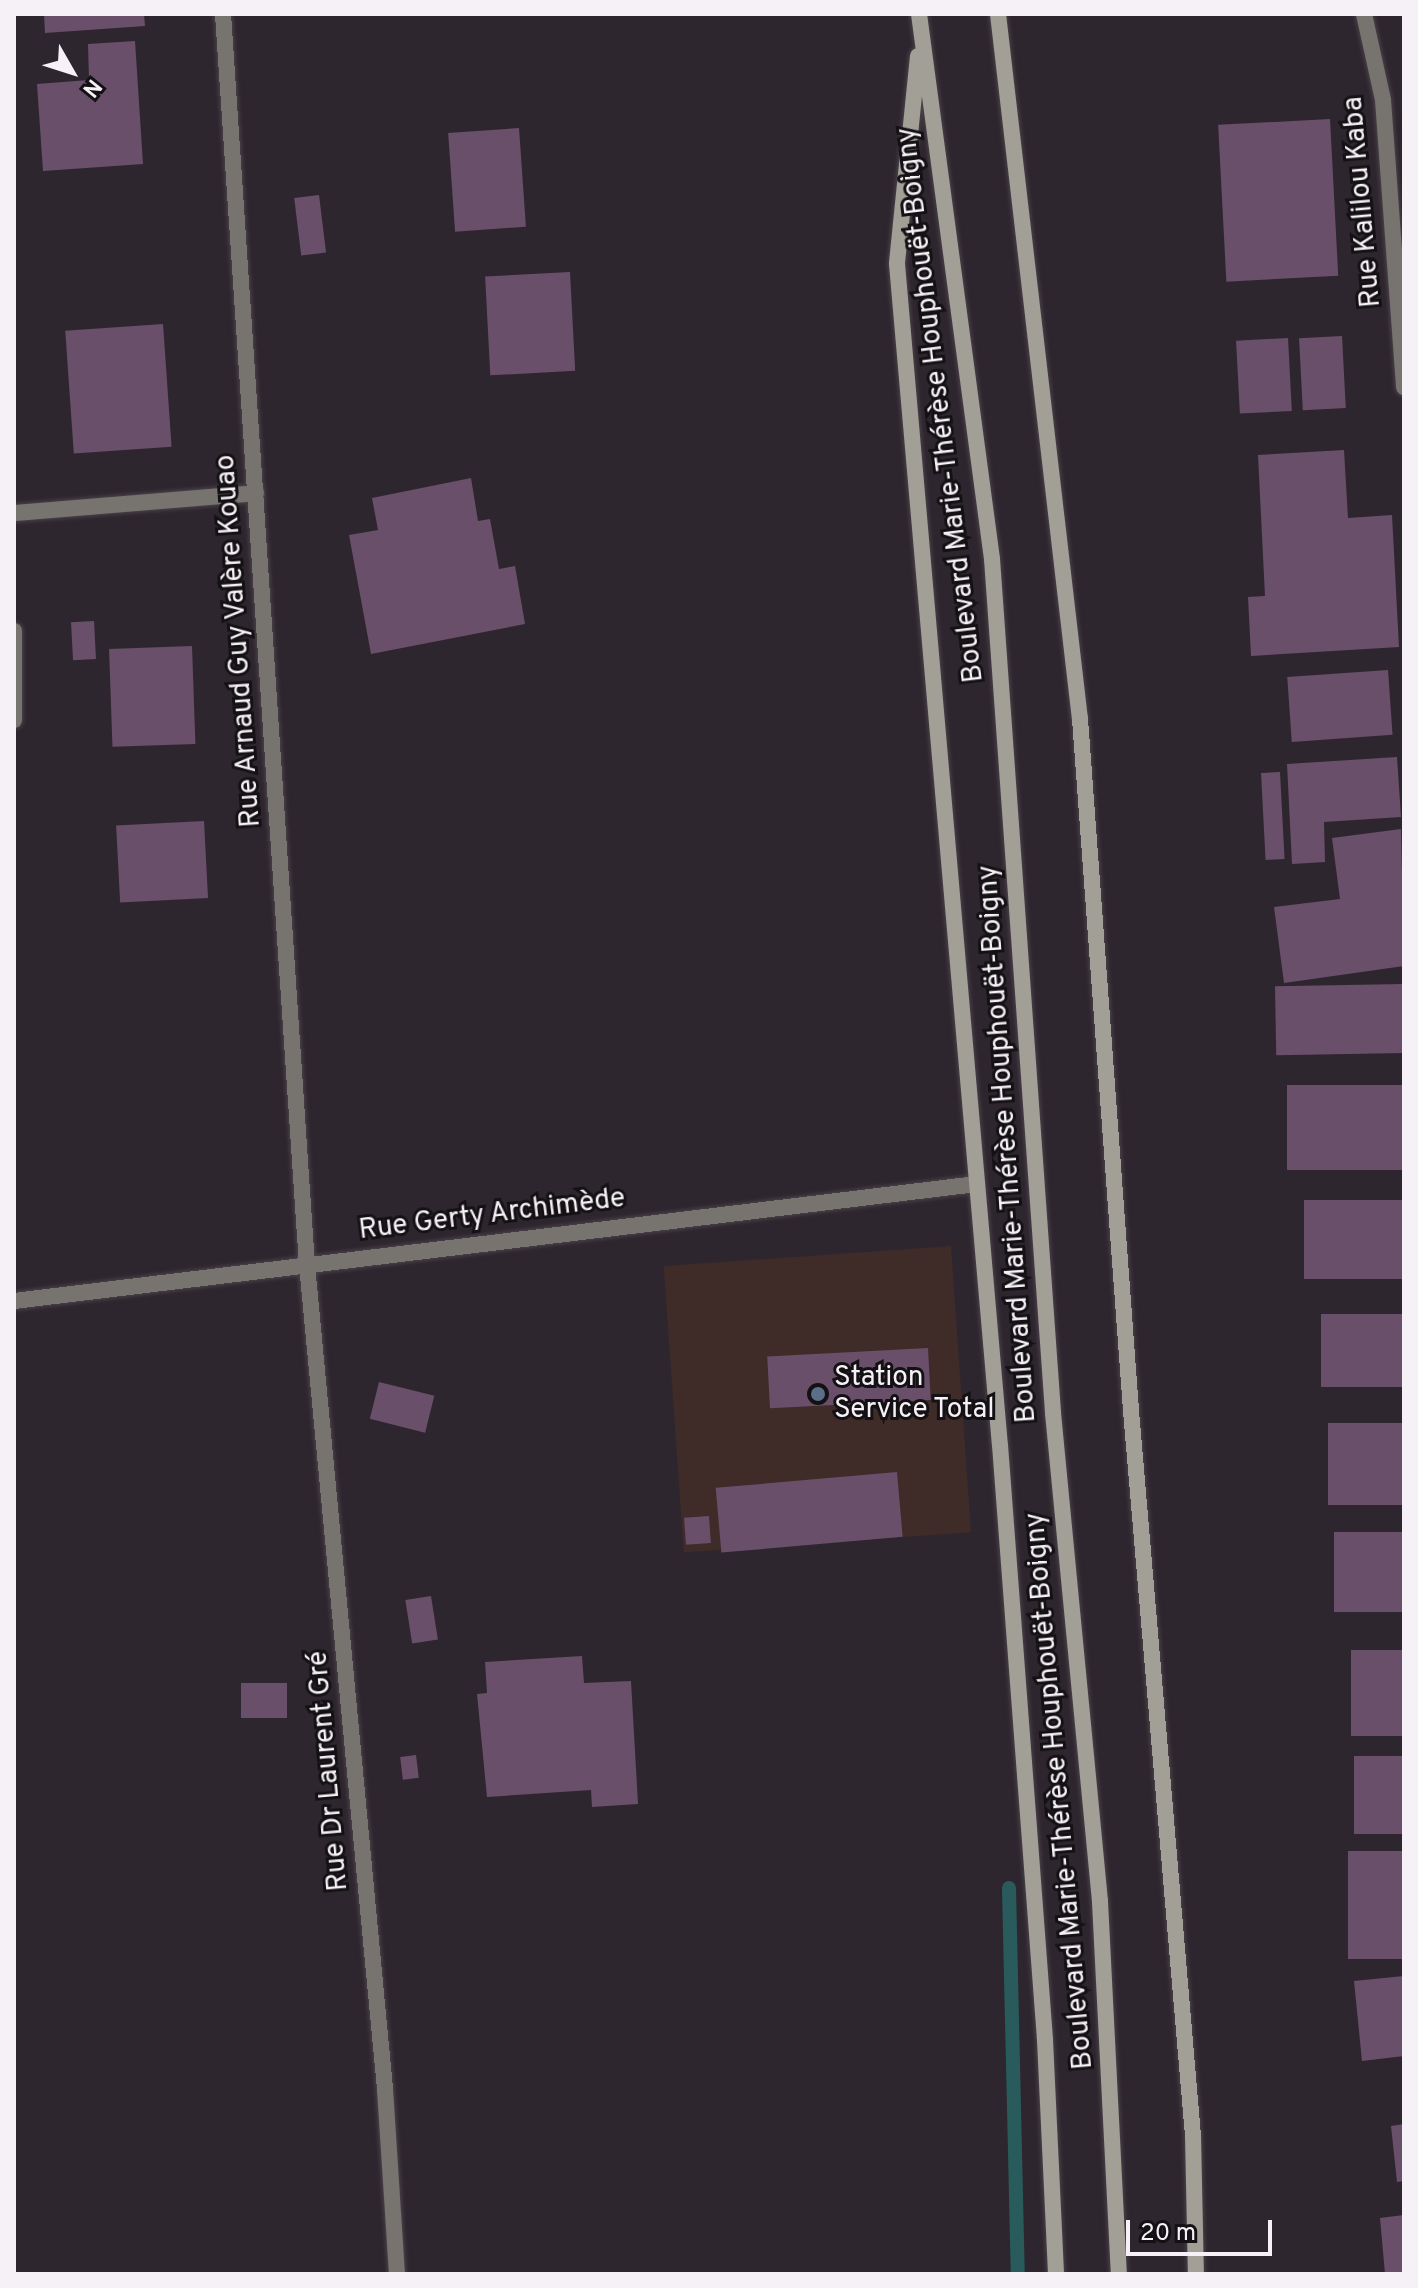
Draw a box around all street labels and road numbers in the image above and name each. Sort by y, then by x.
street label: Rue Kalilou Kaba [1337,95,1389,309]
street label: Boulevard Marie-Thérèse Houphouët-Boigny [890,126,992,684]
street label: Rue Arnaud Guy Valère Kouao [209,452,269,830]
street label: Boulevard Marie-Thérèse Houphouët-Boigny [972,864,1044,1424]
street label: Rue Gerty Archimède [356,1182,628,1248]
street label: Boulevard Marie-Thérèse Houphouët-Boigny [1019,1511,1101,2071]
street label: Rue Dr Laurent Gré [302,1649,356,1893]

